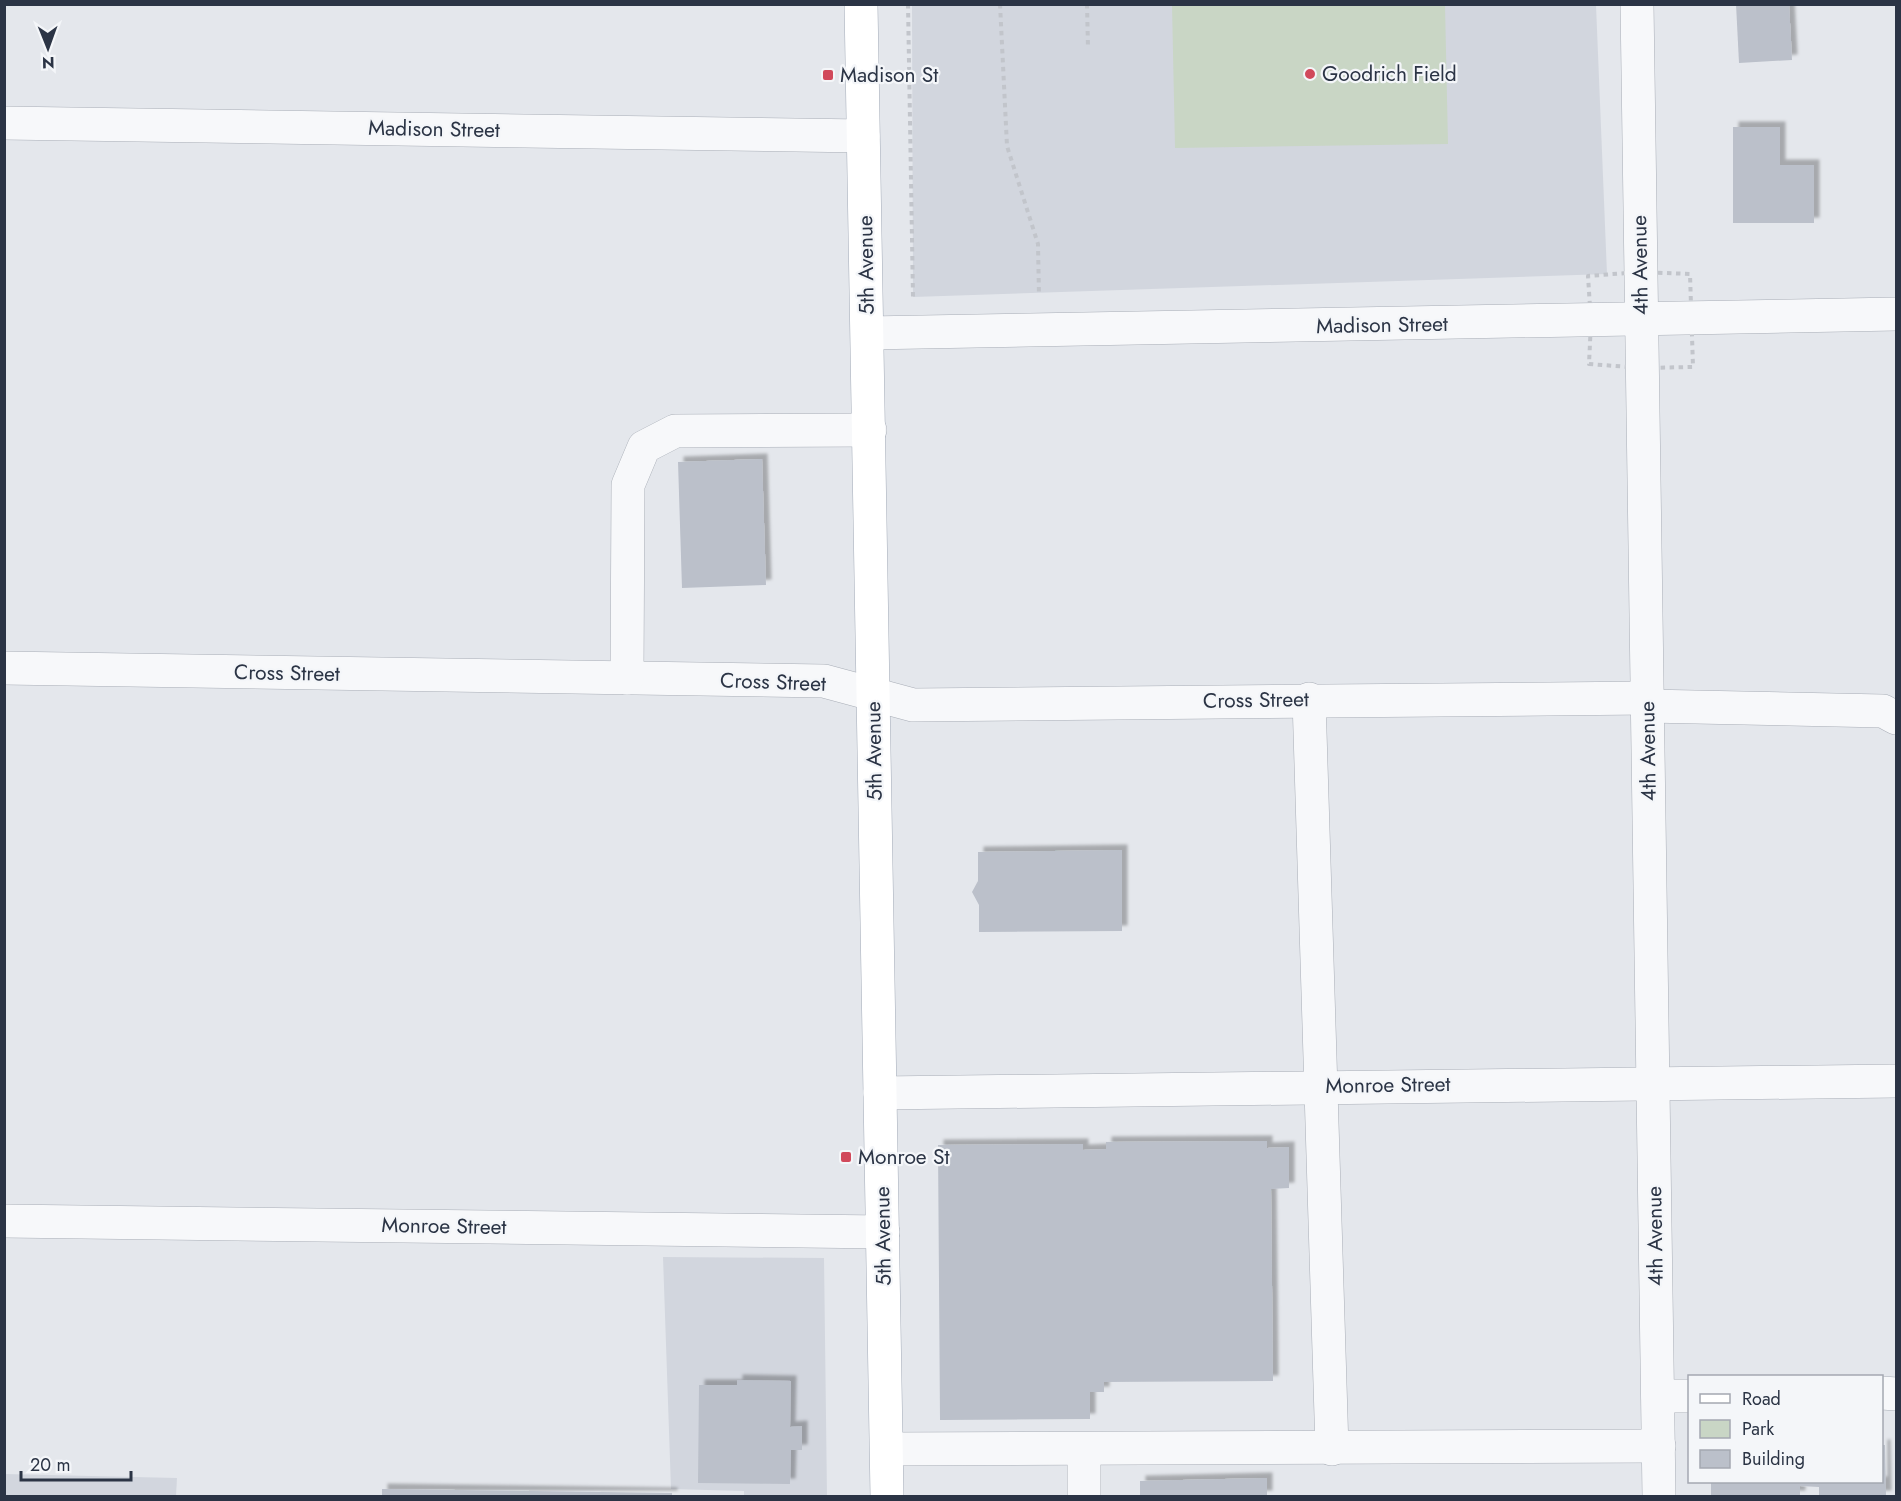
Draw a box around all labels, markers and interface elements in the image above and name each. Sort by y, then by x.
north arrow [18,18,78,78]
text: N [42,51,55,74]
place label: Goodrich Field [1322,59,1457,89]
place label: Madison St [840,60,938,90]
marker: Goodrich Field [1303,67,1317,81]
marker: Madison St [821,68,835,82]
street label: Madison Street [368,113,500,145]
street label: 5th Avenue [850,215,882,315]
street label: 4th Avenue [1624,215,1656,315]
street label: Madison Street [1316,309,1448,341]
street label: Cross Street [234,657,340,689]
street label: Cross Street [719,665,827,699]
street label: Cross Street [1203,684,1309,716]
street label: 5th Avenue [858,701,890,801]
street label: 4th Avenue [1632,701,1664,801]
street label: Monroe Street [1325,1069,1451,1101]
place label: Monroe St [858,1142,950,1172]
marker: Monroe St [839,1150,853,1164]
street label: 5th Avenue [867,1186,899,1286]
street label: 4th Avenue [1639,1186,1671,1286]
street label: Monroe Street [381,1210,507,1242]
legend [1688,1375,1883,1483]
text: Road [1742,1386,1781,1412]
text: Park [1742,1416,1774,1442]
scale bar [21,1444,130,1482]
text: Building [1742,1446,1805,1472]
text: 20 m [30,1452,70,1478]

